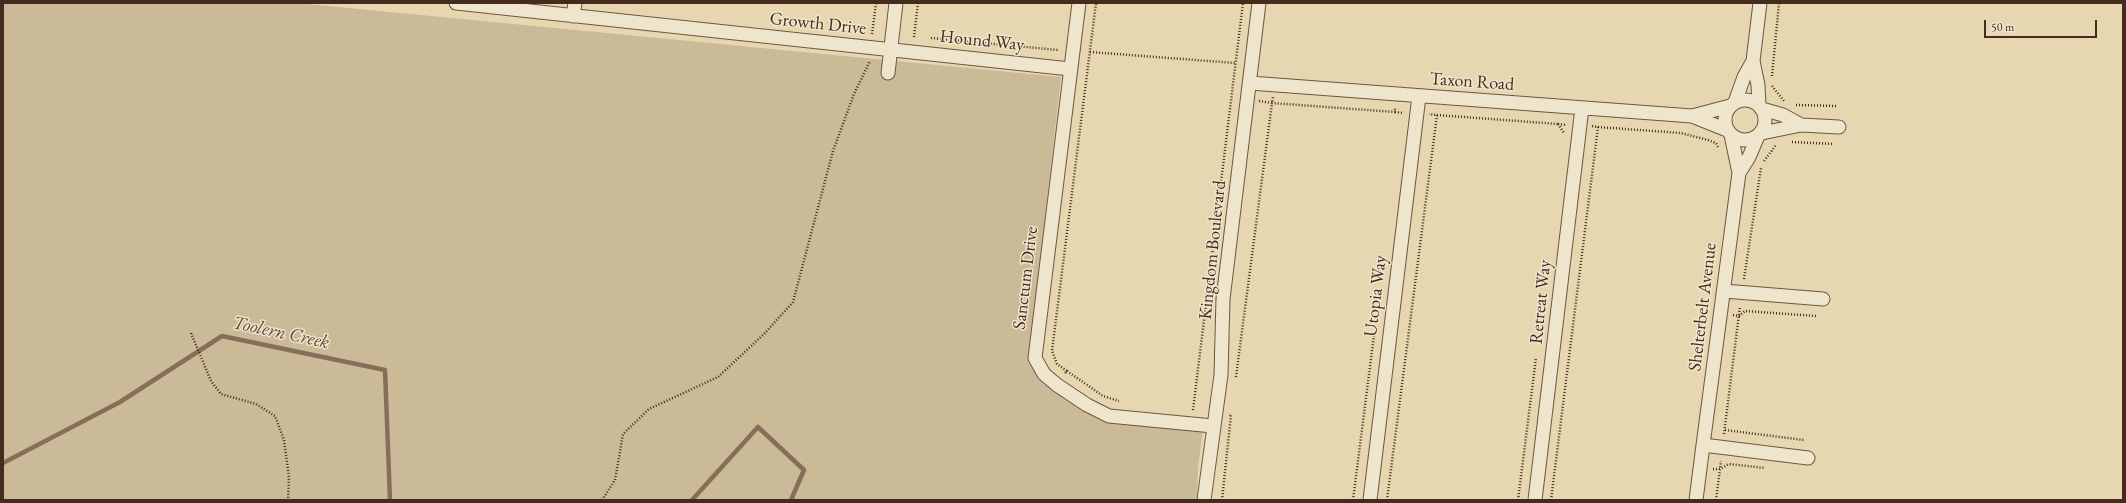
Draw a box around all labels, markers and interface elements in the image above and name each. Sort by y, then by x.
street label: Growth Drive [769,8,867,40]
scale bar [1986,12,2099,38]
text: 50 m [1991,19,2014,35]
street label: Hound Way [939,26,1025,56]
street label: Taxon Road [1429,68,1515,96]
street label: Kingdom Boulevard [1195,179,1231,321]
street label: Sanctum Drive [1009,225,1043,331]
street label: Shelterbelt Avenue [1684,242,1722,372]
street label: Utopia Way [1360,254,1392,338]
street label: Retreat Way [1526,259,1556,345]
water label: Toolern Creek [231,312,331,354]

